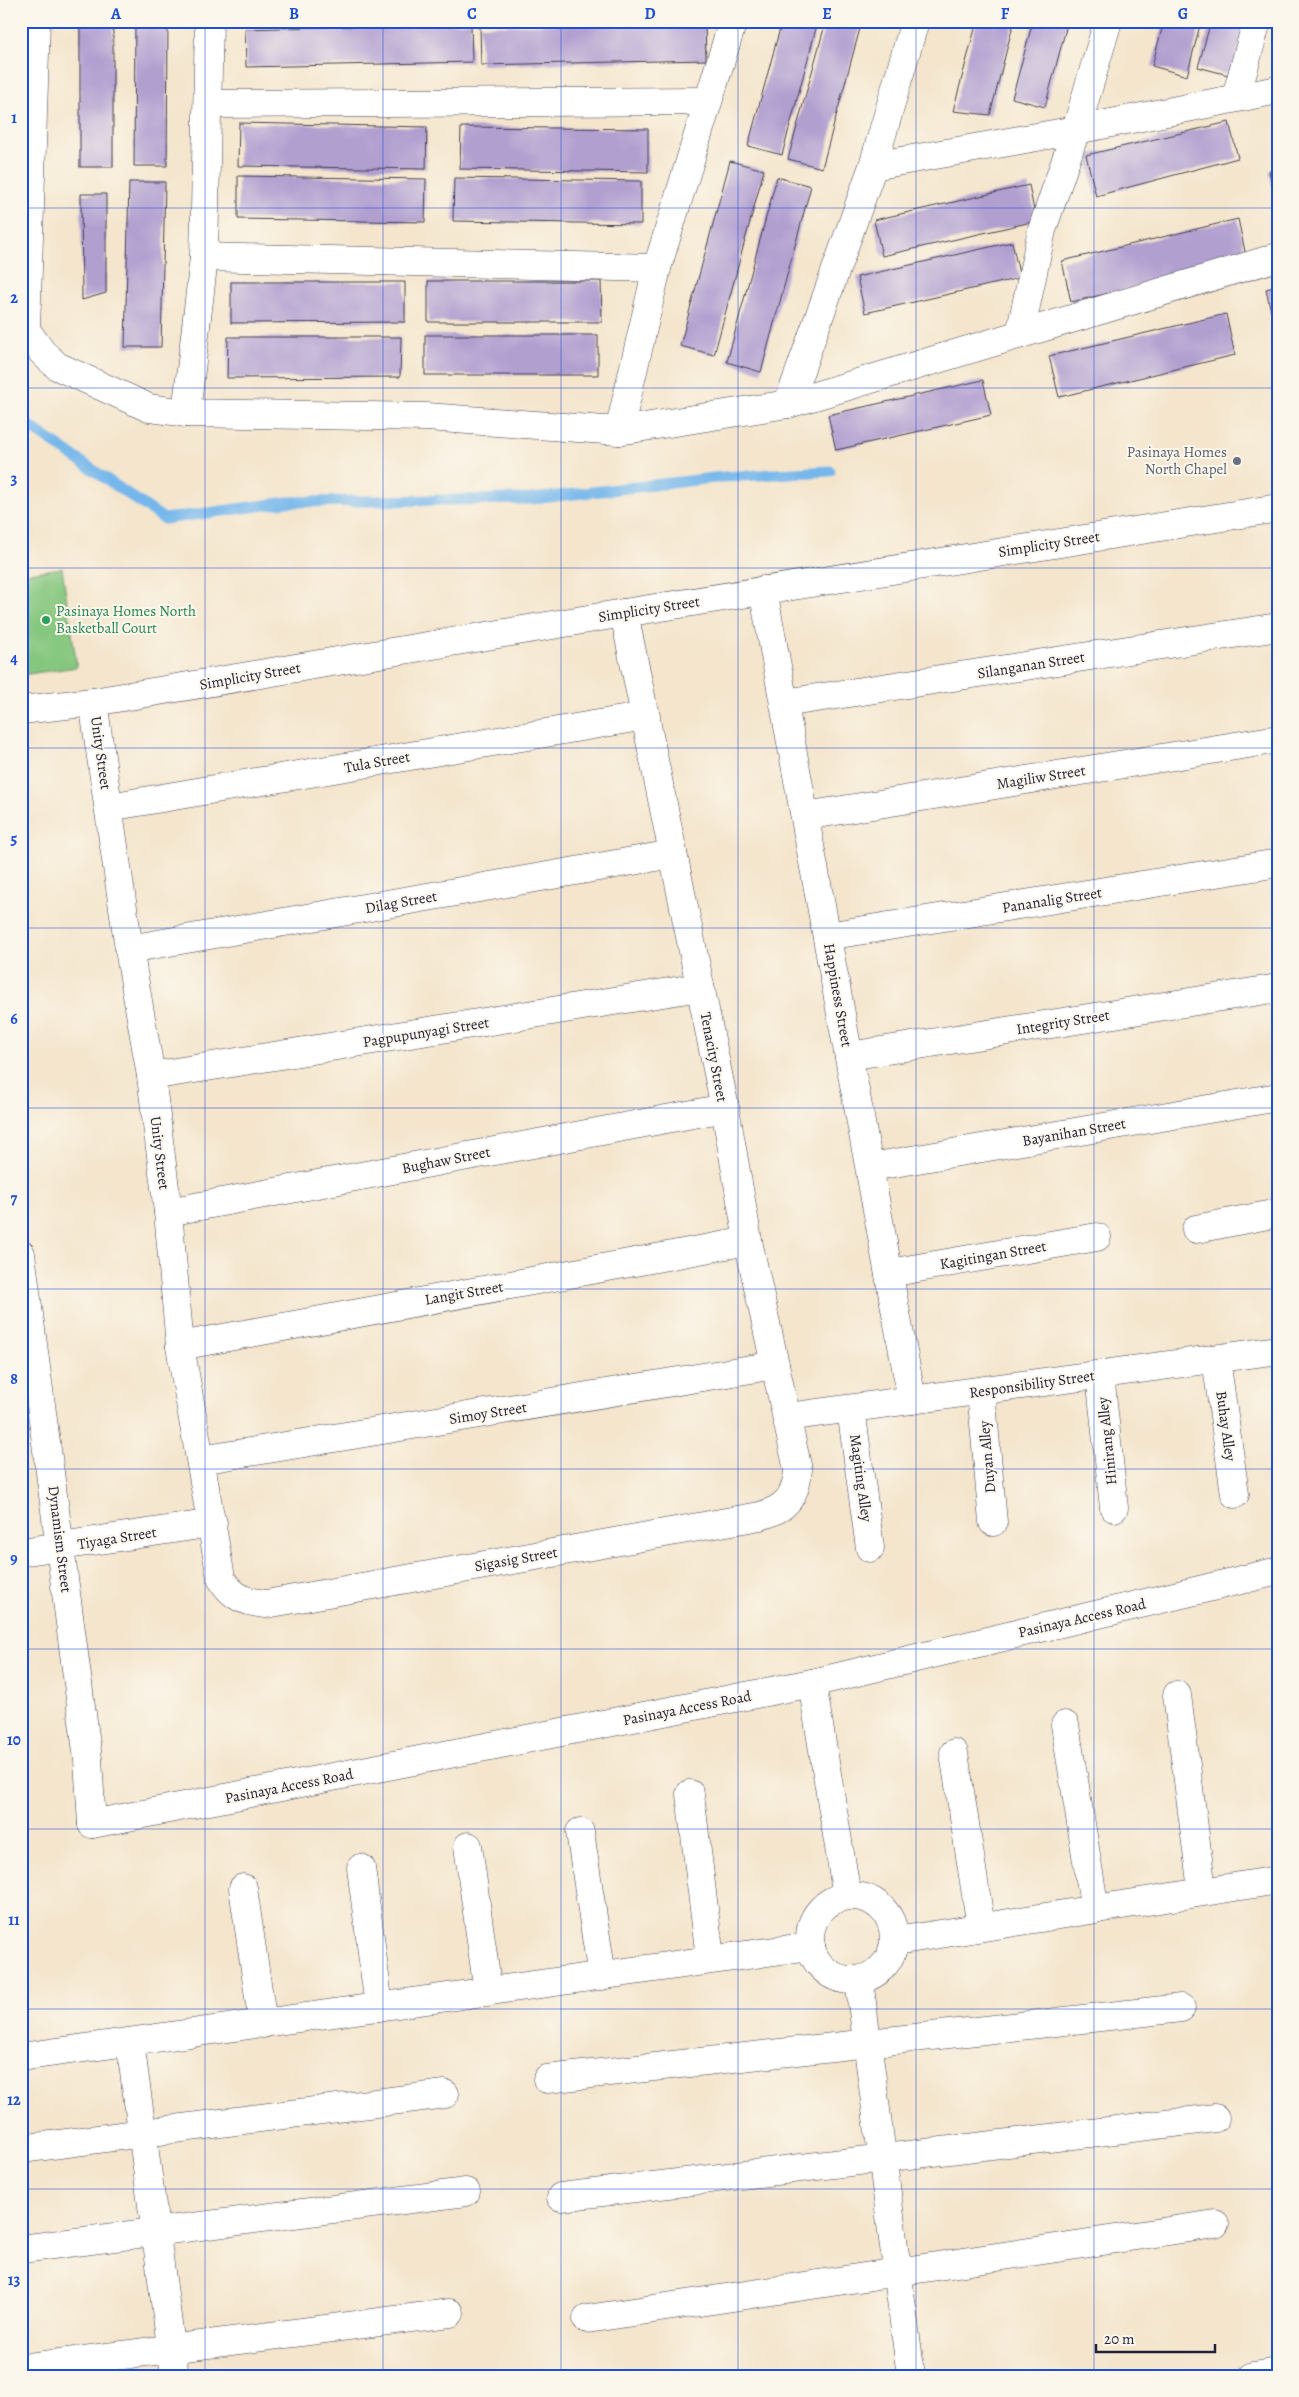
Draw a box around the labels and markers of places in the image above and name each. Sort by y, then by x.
place label: Pasinaya Homes North Chapel [1127,442,1227,479]
marker: Pasinaya Homes North Chapel [1231,455,1243,467]
place label: Pasinaya Homes North Basketball Court [56,601,196,638]
marker: Pasinaya Homes North Basketball Court [40,614,52,626]

